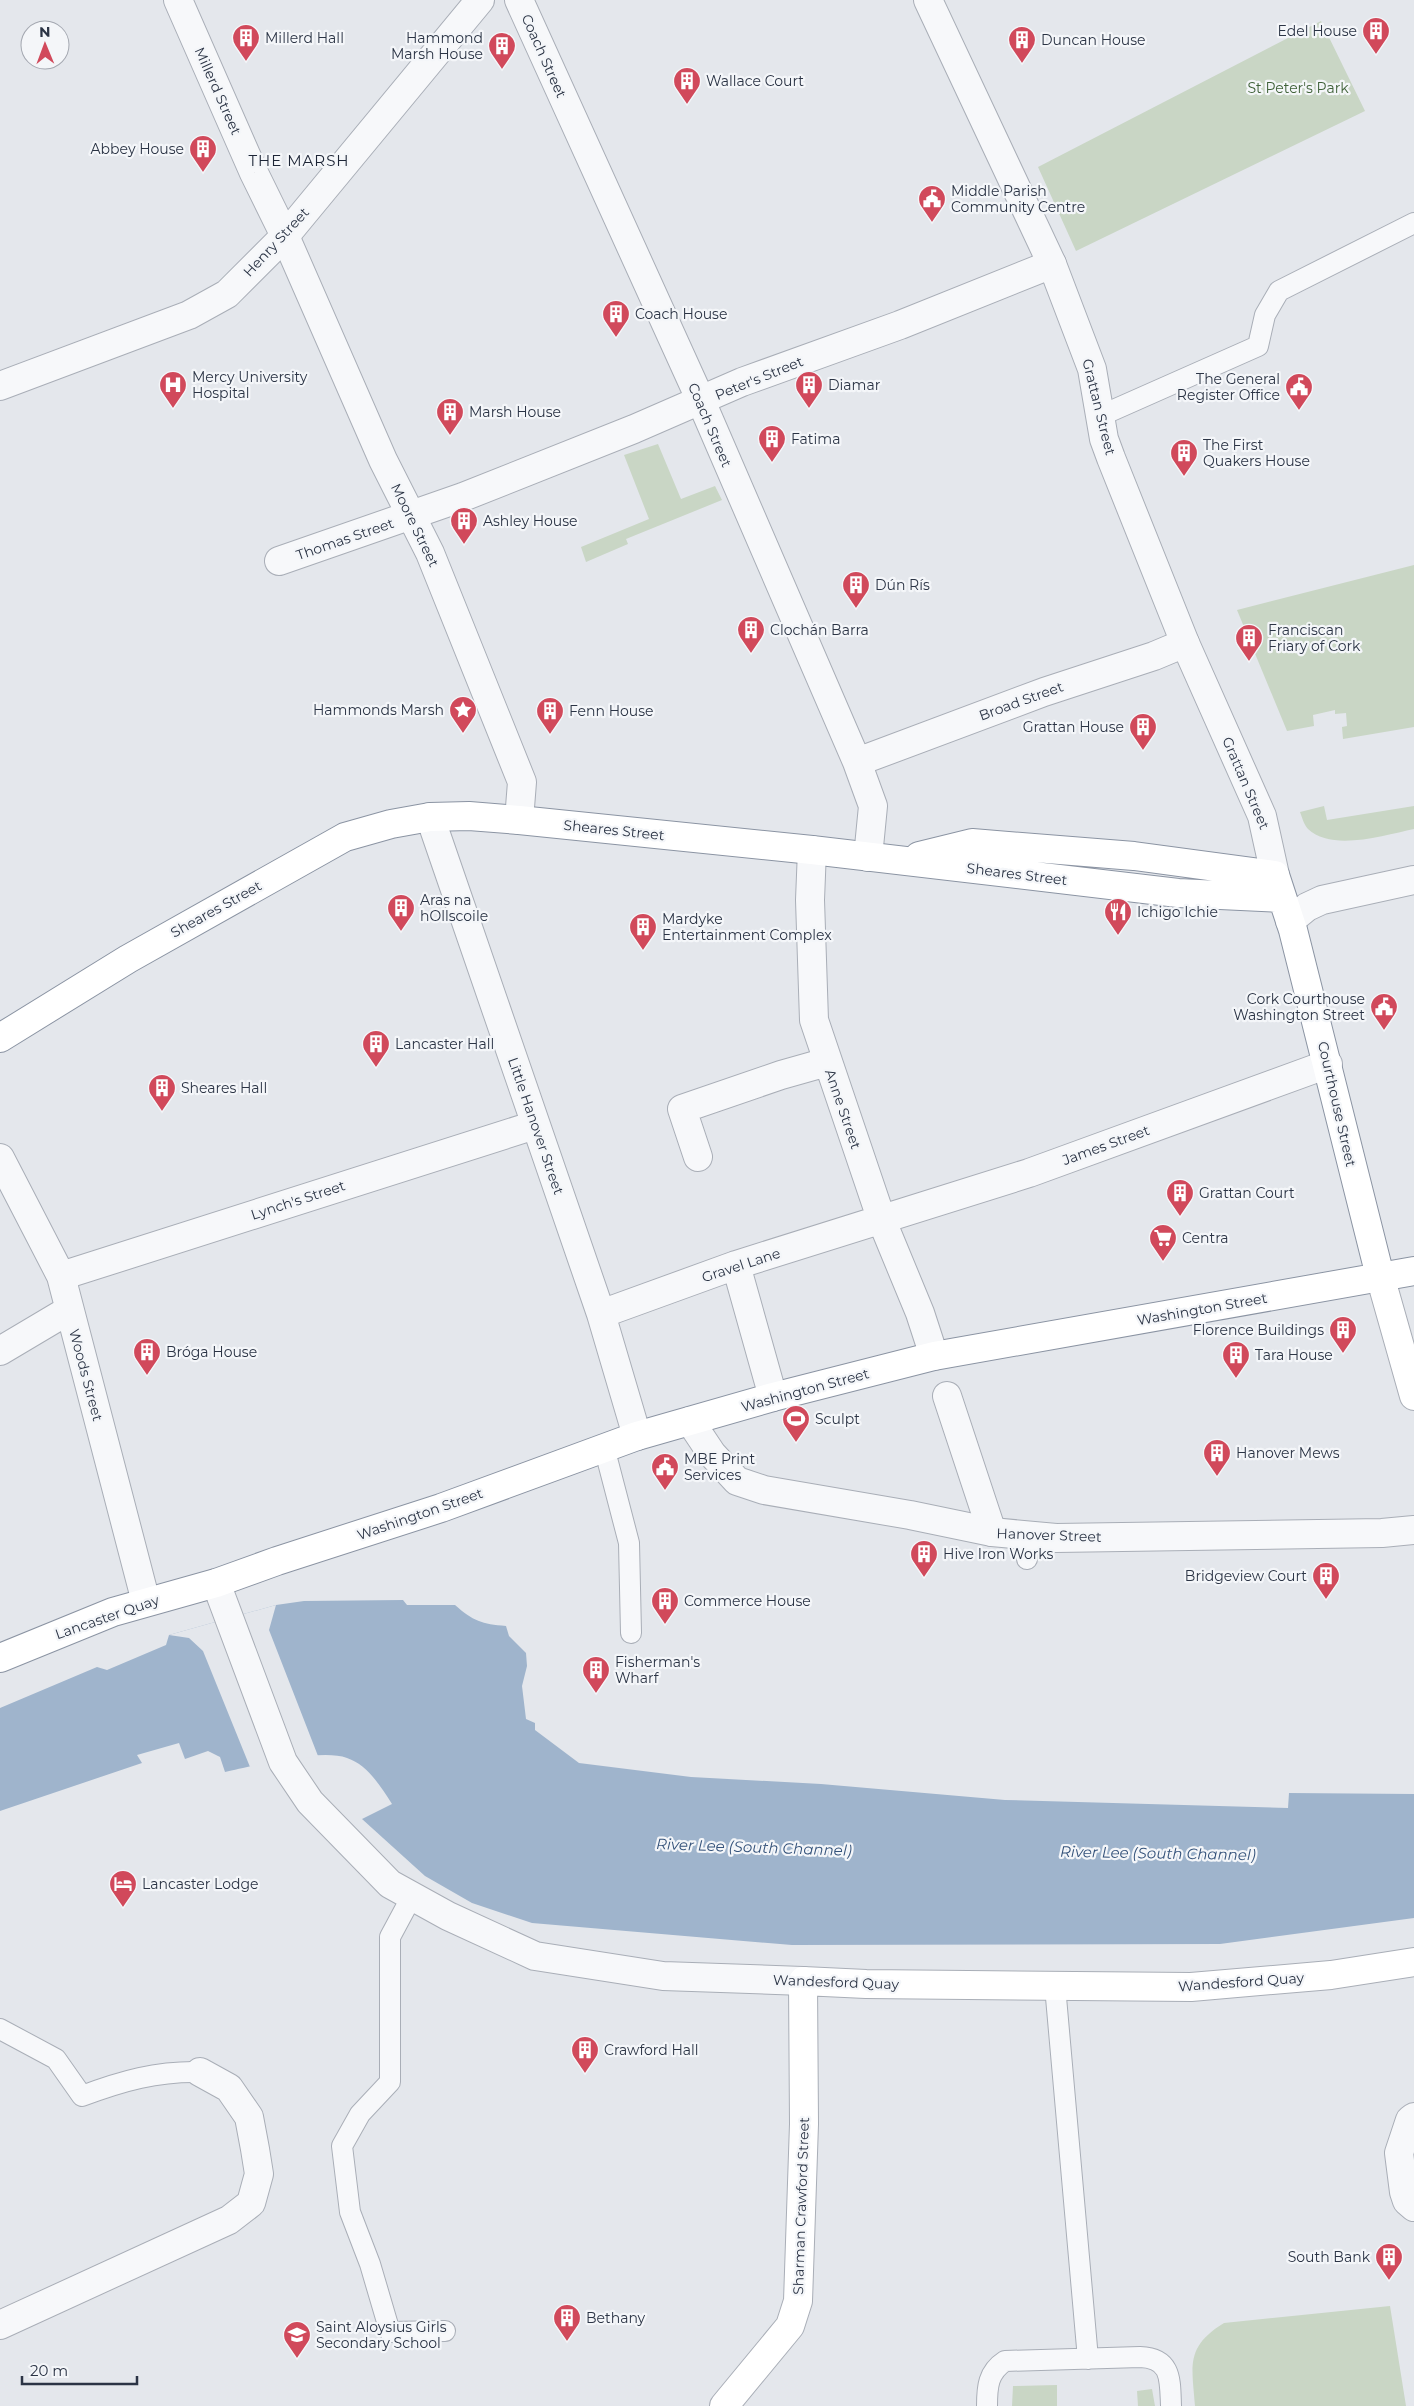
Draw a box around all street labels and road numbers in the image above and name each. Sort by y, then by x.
street label: Coach Street [518,11,571,101]
street label: Millerd Street [191,44,245,138]
street label: Henry Street [239,203,313,280]
street label: Peter's Street [712,352,806,404]
street label: Grattan Street [1078,357,1120,457]
street label: Coach Street [684,380,736,470]
street label: Moore Street [387,480,443,570]
street label: Thomas Street [294,514,397,564]
street label: Broad Street [976,677,1066,725]
street label: Grattan Street [1218,734,1274,832]
street label: Sheares Street [563,816,666,844]
street label: Sheares Street [966,859,1069,889]
street label: Sheares Street [167,876,265,941]
street label: Courthouse Street [1314,1040,1360,1169]
street label: Little Hanover Street [504,1055,568,1197]
street label: Anne Street [821,1067,865,1152]
street label: James Street [1059,1121,1152,1169]
street label: Lynch's Street [249,1176,348,1224]
street label: Gravel Lane [699,1244,783,1286]
street label: Washington Street [1136,1289,1269,1329]
street label: Woods Street [65,1327,107,1423]
street label: Washington Street [739,1364,871,1416]
street label: Washington Street [355,1484,486,1544]
street label: Hanover Street [996,1524,1102,1546]
street label: Lancaster Quay [53,1591,162,1643]
street label: Wandesford Quay [1178,1969,1305,1995]
street label: Wandesford Quay [773,1971,900,1993]
street label: Sharman Crawford Street [789,2117,813,2295]

